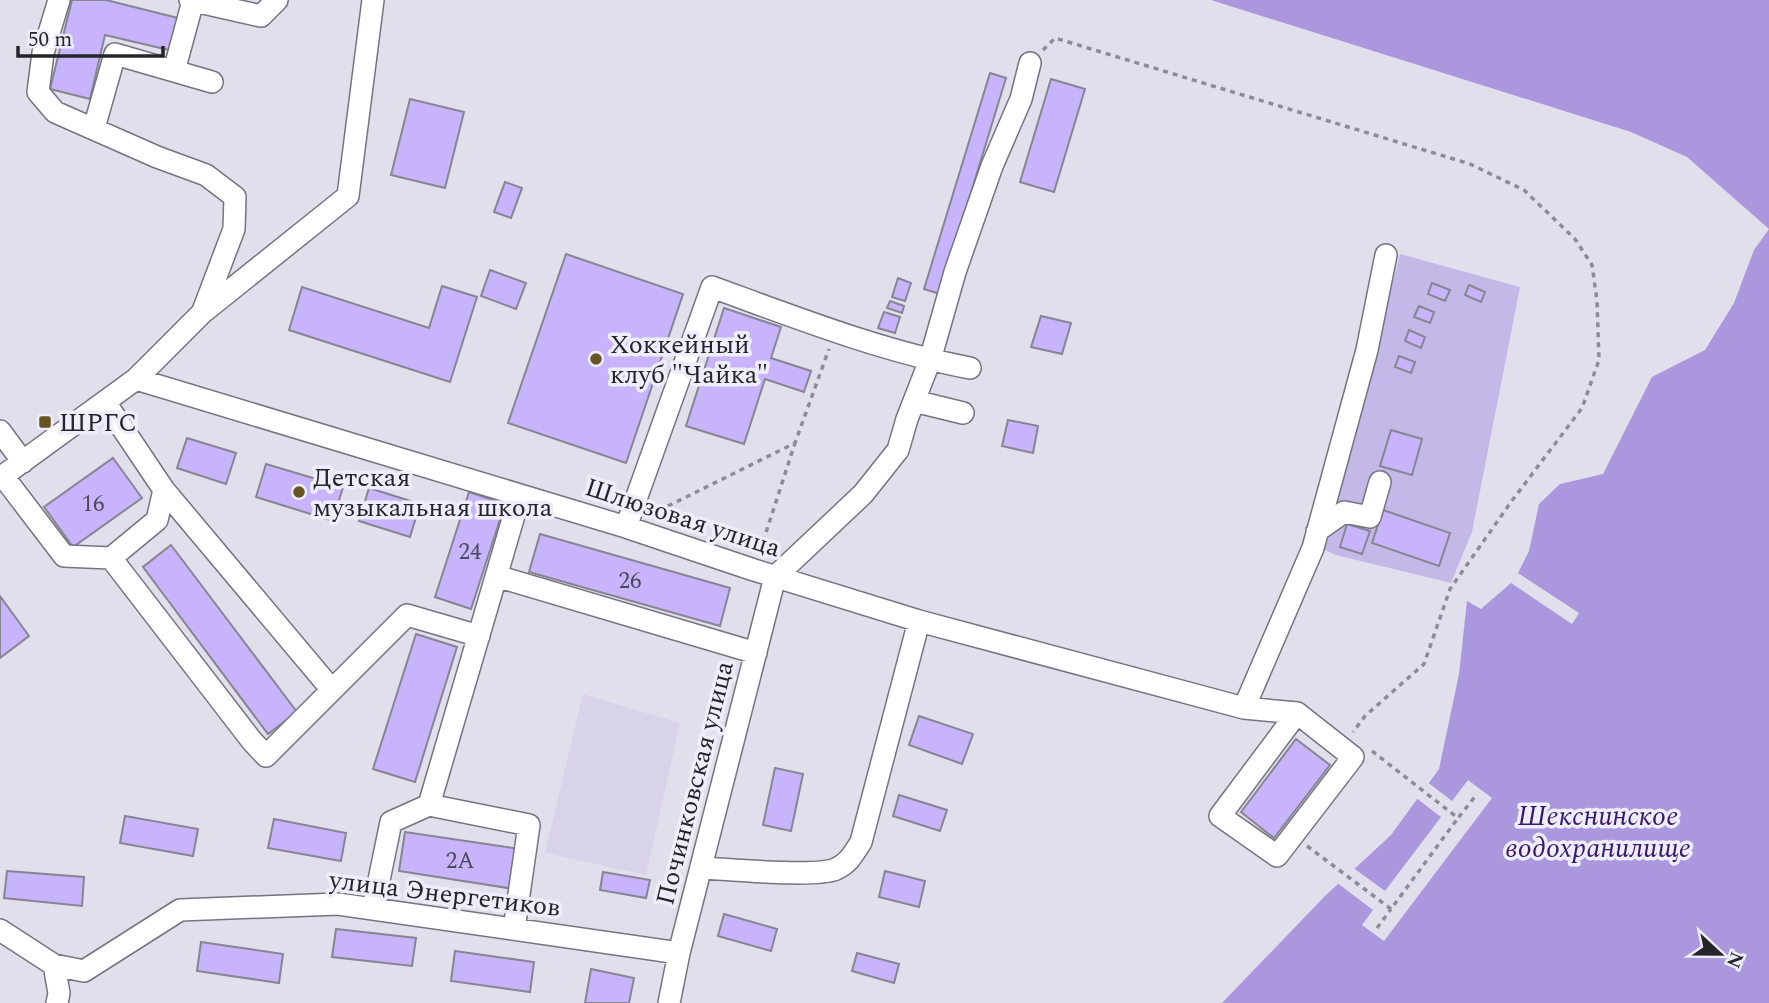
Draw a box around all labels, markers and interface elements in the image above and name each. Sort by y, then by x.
scale bar [18,14,163,58]
text: 50 m [28,24,72,56]
place label: Хоккейный клуб "Чайка" [610,325,768,395]
marker: Хоккейный клуб "Чайка" [588,351,604,367]
place label: ШРГС [59,403,137,443]
marker: ШРГС [37,414,53,430]
place label: Детская музыкальная школа [313,458,553,528]
street label: Шлюзовая улица [580,467,786,568]
marker: Детская музыкальная школа [291,484,307,500]
house number: 16 [82,487,105,522]
house number: 24 [459,535,482,570]
house number: 26 [619,564,642,599]
street label: Починковская улица [645,657,745,909]
water label: Шекснинское водохранилище [1505,795,1691,870]
house number: 2А [446,844,474,879]
street label: улица Энергетиков [326,860,563,928]
north arrow [1685,919,1755,989]
text: N [1718,947,1751,972]

